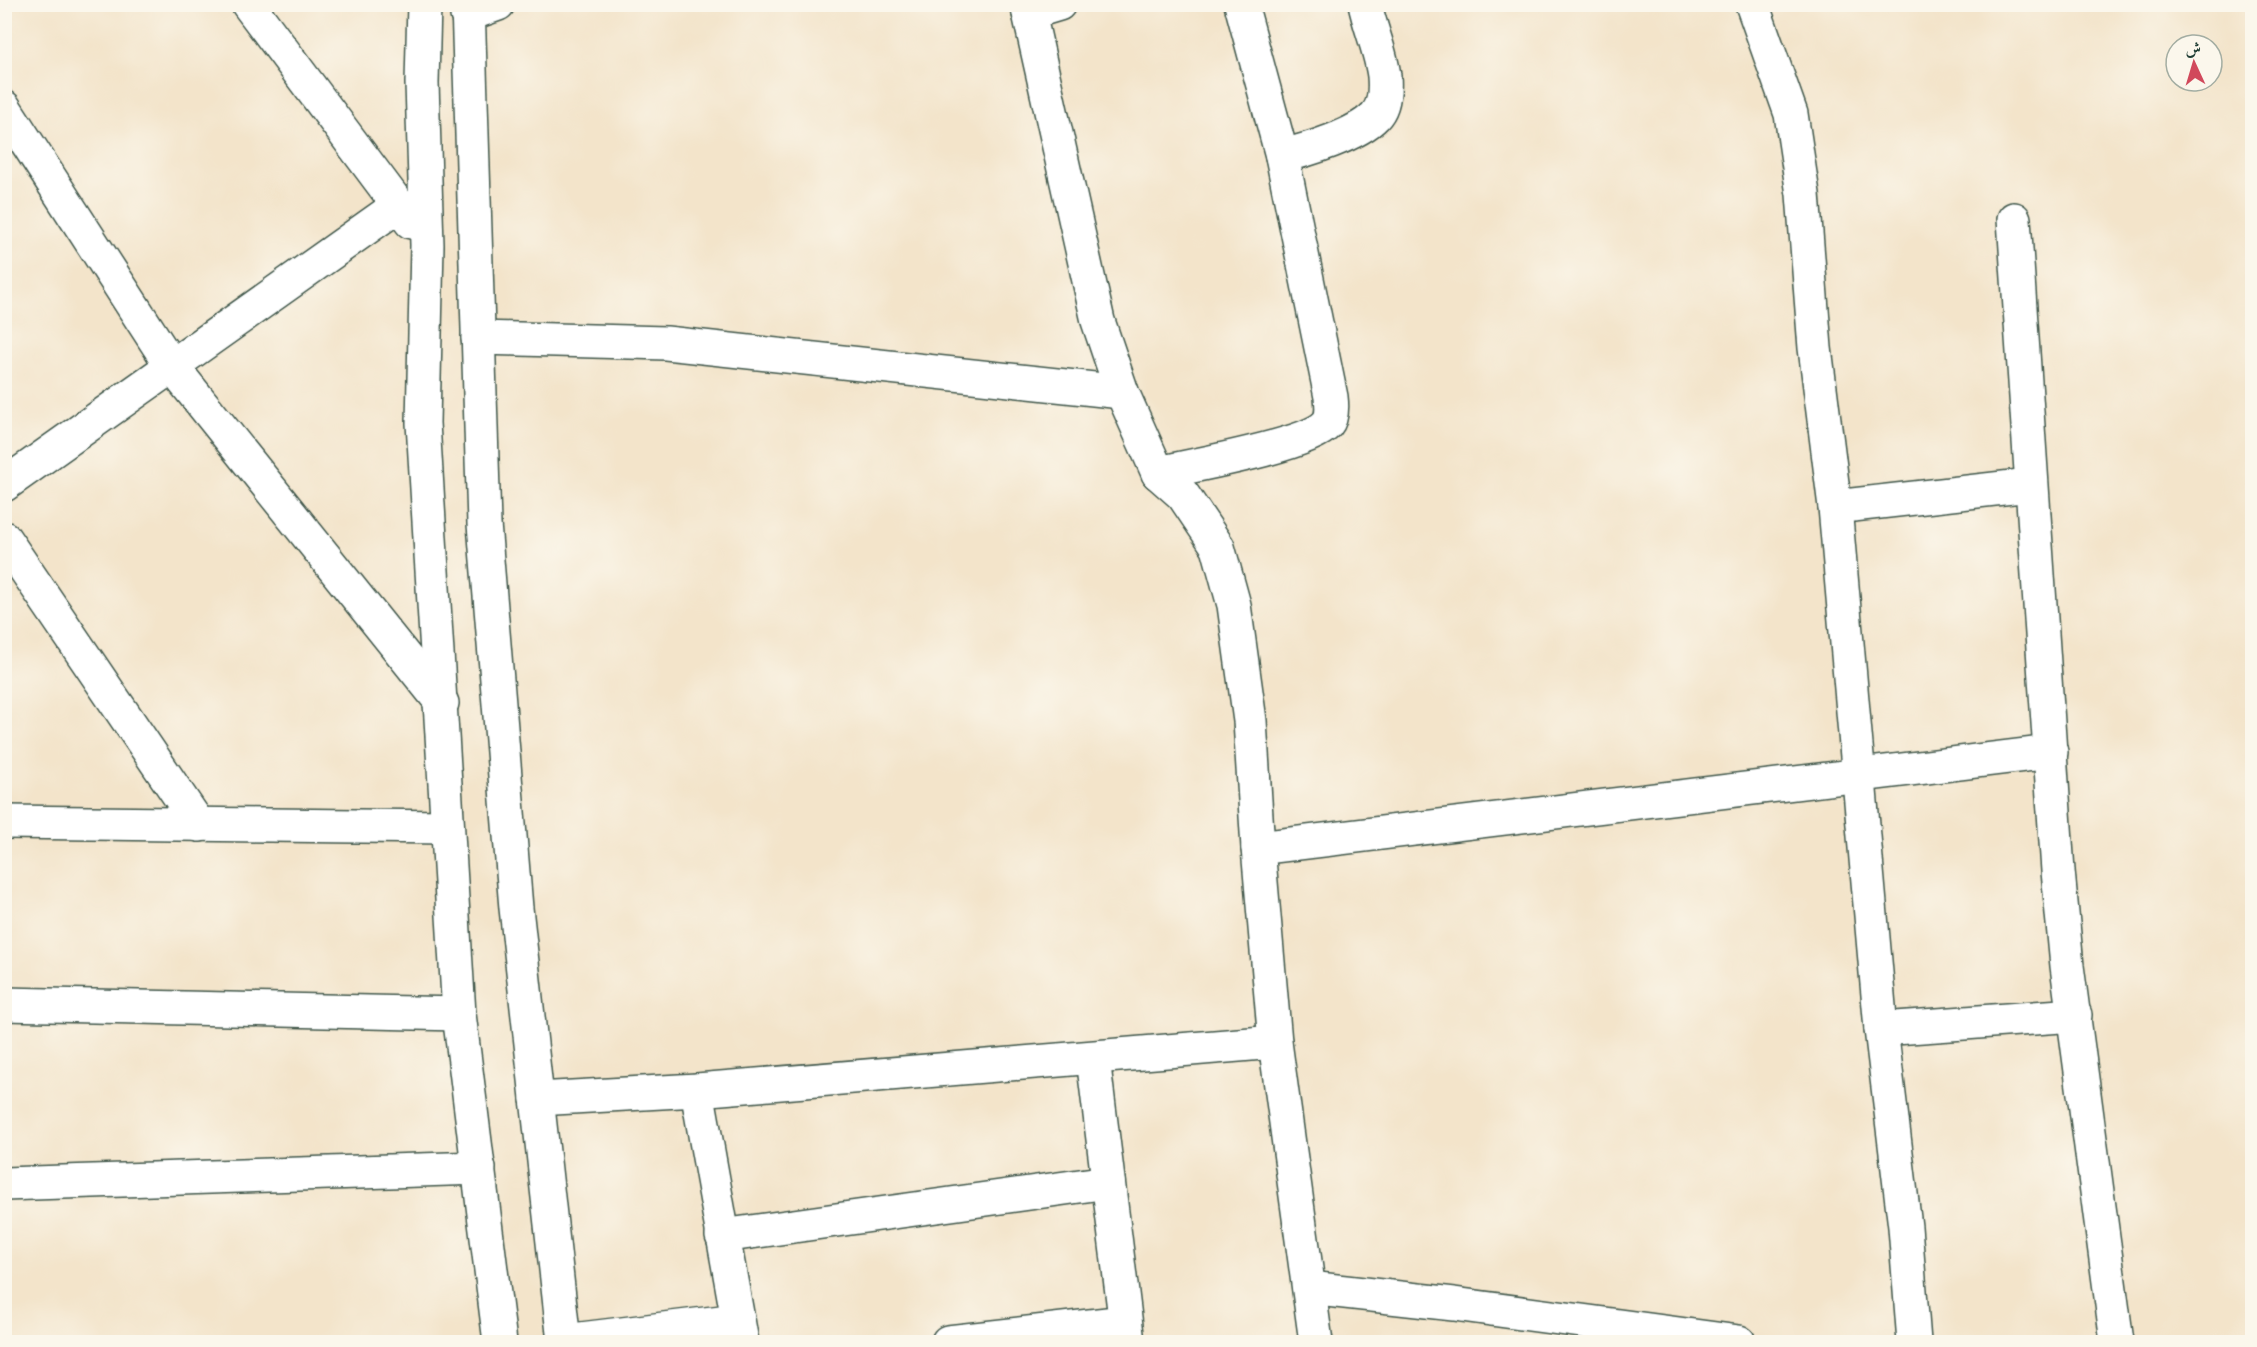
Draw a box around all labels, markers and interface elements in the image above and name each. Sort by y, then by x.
north arrow [2164,33,2224,93]
text: ش [2184,36,2202,61]

